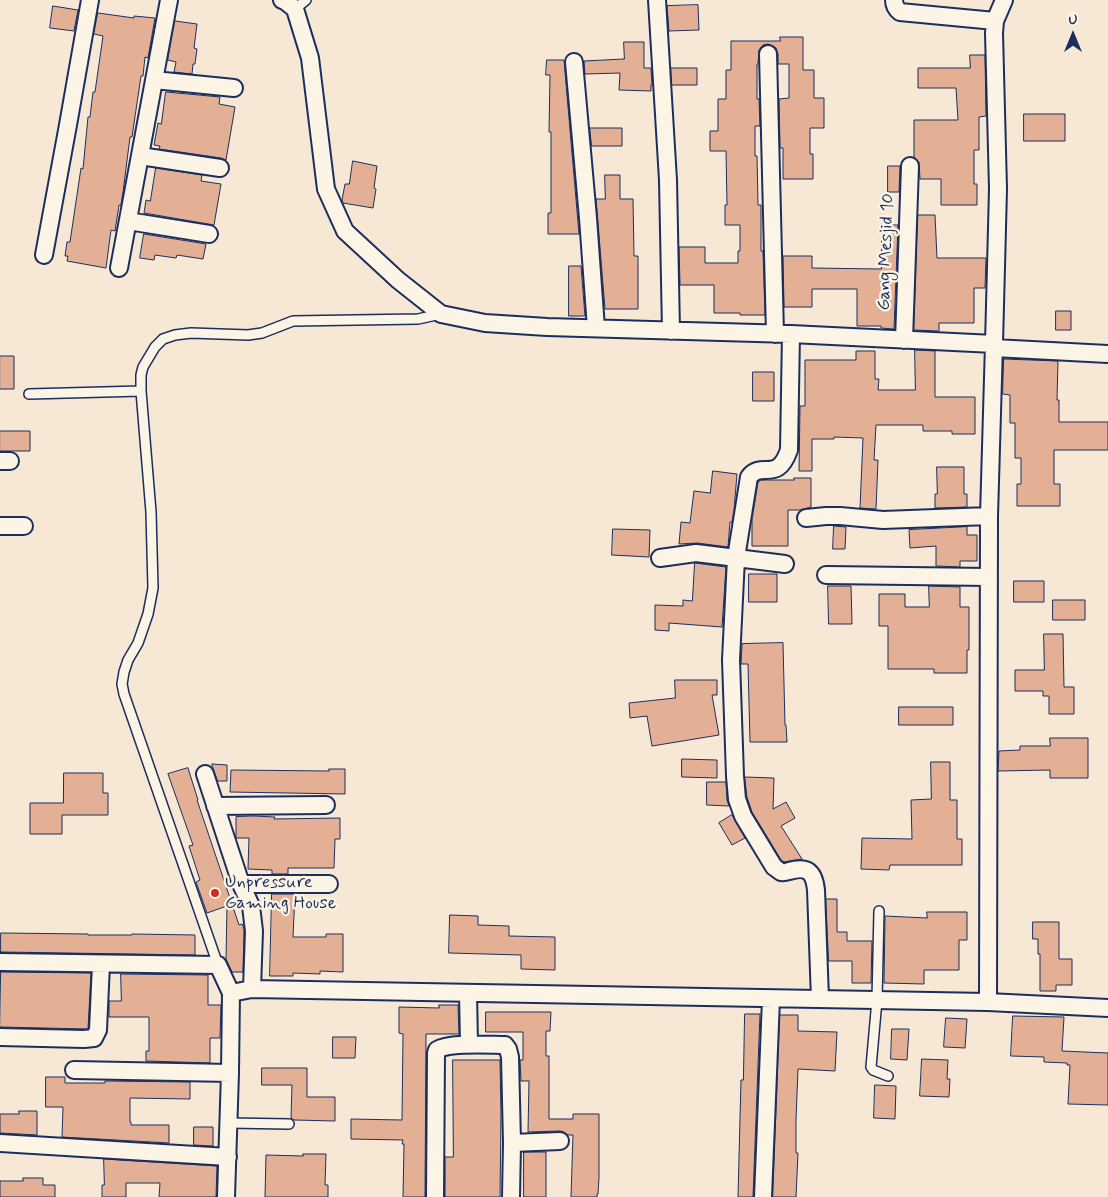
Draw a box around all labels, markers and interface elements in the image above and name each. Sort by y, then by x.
north arrow [1048,10,1098,60]
text: U [1068,11,1078,29]
street label: Gang Mesjid 10 [874,193,900,311]
place label: Unpressure Gaming House [225,872,336,914]
marker: Unpressure Gaming House [209,887,221,899]

